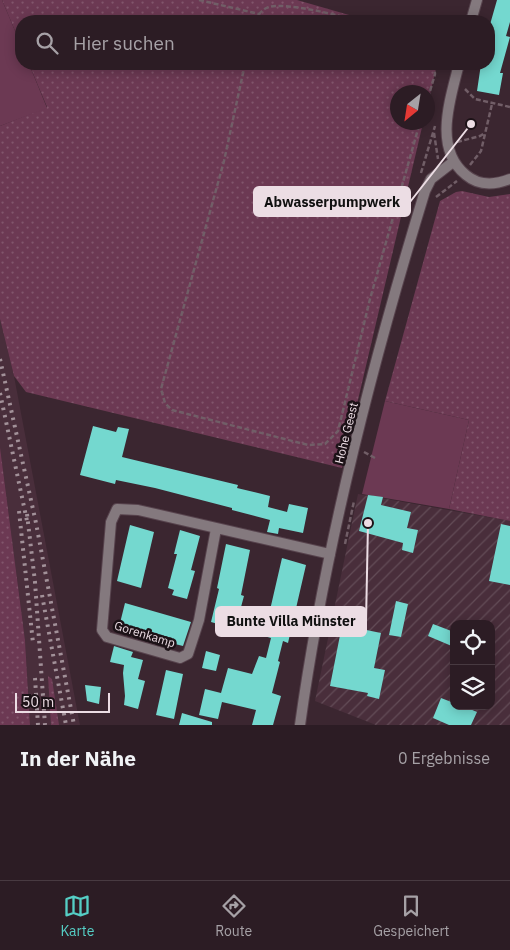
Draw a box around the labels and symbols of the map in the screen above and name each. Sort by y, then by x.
north arrow [390,85,435,130]
callout: Abwasserpumpwerk [254,187,410,216]
text: Abwasserpumpwerk [264,193,401,211]
street label: Hohe Geest [331,401,361,465]
callout: Bunte Villa Münster [216,607,366,636]
text: Bunte Villa Münster [226,612,356,630]
street label: Gorenkamp [113,618,177,650]
scale bar [15,690,110,713]

